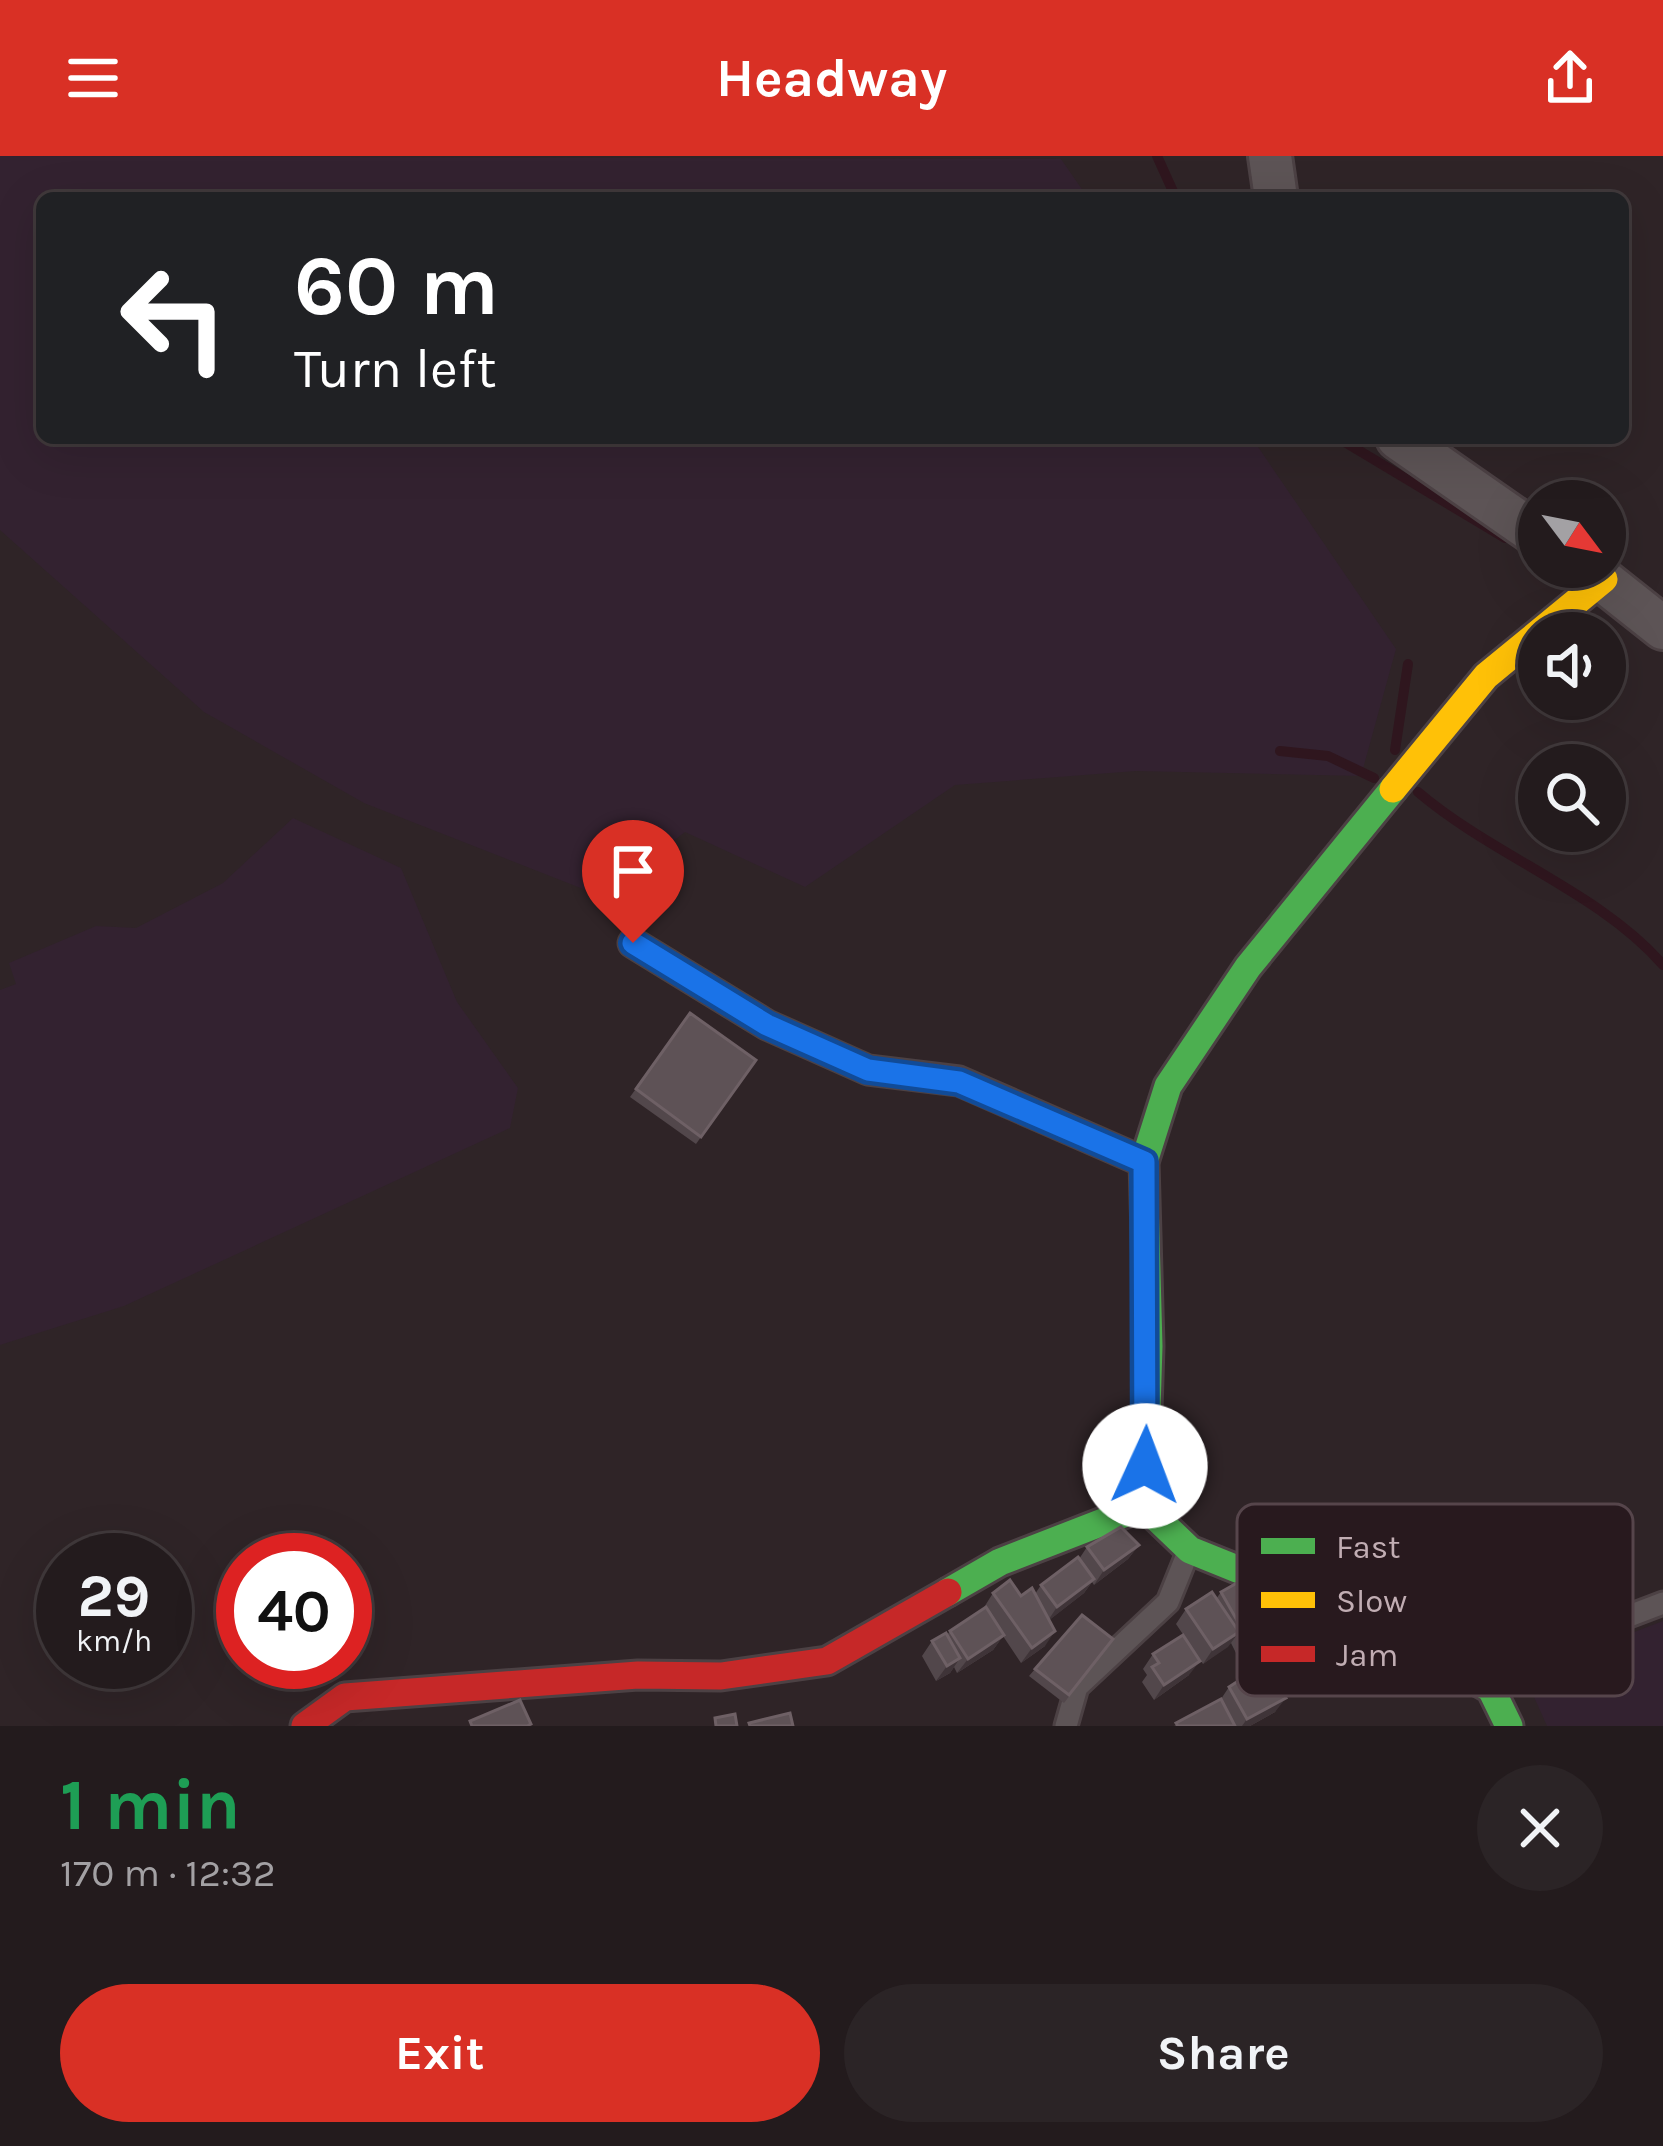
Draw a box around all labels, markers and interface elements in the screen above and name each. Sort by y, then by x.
icon: menu [60,45,126,111]
icon: share [1537,45,1603,111]
text: Headway [716,46,947,110]
text: 60 m [294,237,499,335]
icon: left [96,240,252,396]
text: Turn left [294,337,497,401]
north arrow [1518,480,1626,588]
map controls [1518,480,1626,852]
button: sound [1518,612,1626,720]
button: search [1518,744,1626,852]
pin [582,820,684,943]
icon: arrive [600,838,666,904]
position arrow [1082,1403,1208,1529]
legend [1237,1504,1633,1696]
text: Fast [1336,1528,1400,1566]
speed limit sign: 40 [216,1533,372,1689]
text: 29 [78,1561,150,1631]
text: Slow [1336,1582,1407,1620]
text: km/h [76,1623,152,1659]
text: Jam [1336,1636,1398,1674]
text: 1 min [60,1763,241,1847]
button: close [1477,1765,1603,1891]
text: 170 m · 12:32 [60,1850,276,1896]
button: Exit [60,1984,820,2122]
button: Share [844,1984,1603,2122]

